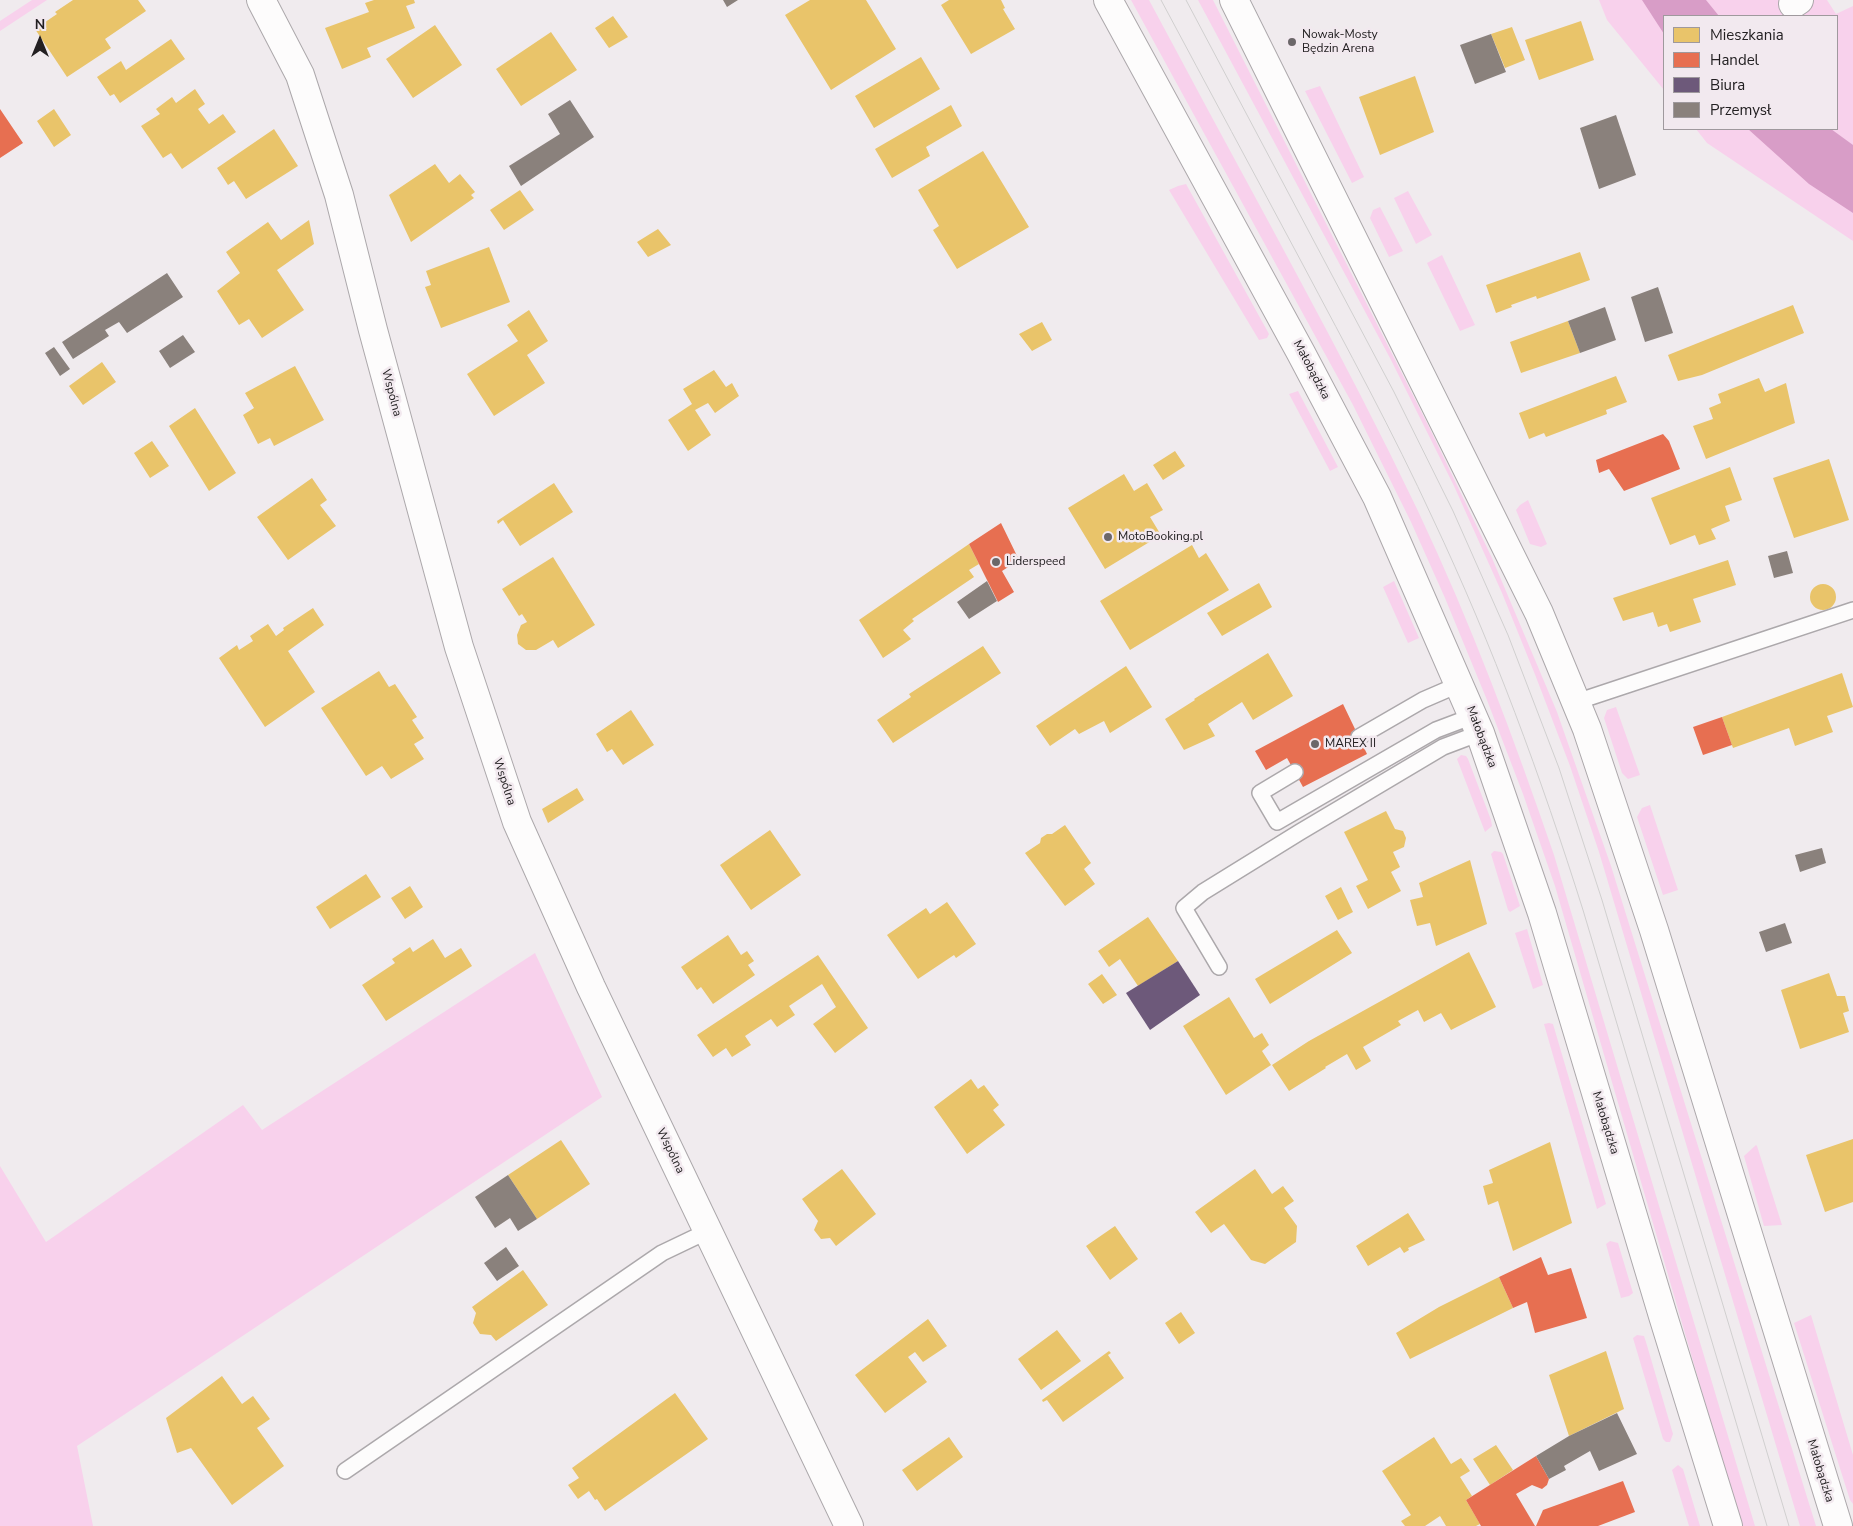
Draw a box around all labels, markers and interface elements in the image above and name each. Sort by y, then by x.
north arrow [15,15,65,65]
text: N [35,15,45,34]
legend [1663,15,1838,130]
text: Mieszkania [1710,25,1784,45]
place label: Nowak-Mosty Będzin Arena [1302,28,1378,56]
marker: Nowak-Mosty Będzin Arena [1286,36,1298,48]
text: Handel [1710,50,1759,70]
text: Biura [1710,75,1745,95]
text: Przemysł [1710,100,1772,120]
street label: Małobądzka [1289,338,1333,402]
street label: Wspólna [378,368,404,418]
place label: MotoBooking.pl [1118,530,1203,544]
marker: MotoBooking.pl [1102,531,1114,543]
place label: Liderspeed [1006,555,1065,569]
marker: Liderspeed [990,556,1002,568]
street label: Małobądzka [1463,704,1499,770]
place label: MAREX II [1325,737,1376,751]
marker: MAREX II [1309,738,1321,750]
street label: Wspólna [490,757,518,807]
street label: Małobądzka [1589,1090,1621,1156]
street label: Wspólna [653,1126,687,1176]
street label: Małobądzka [1804,1438,1836,1504]

